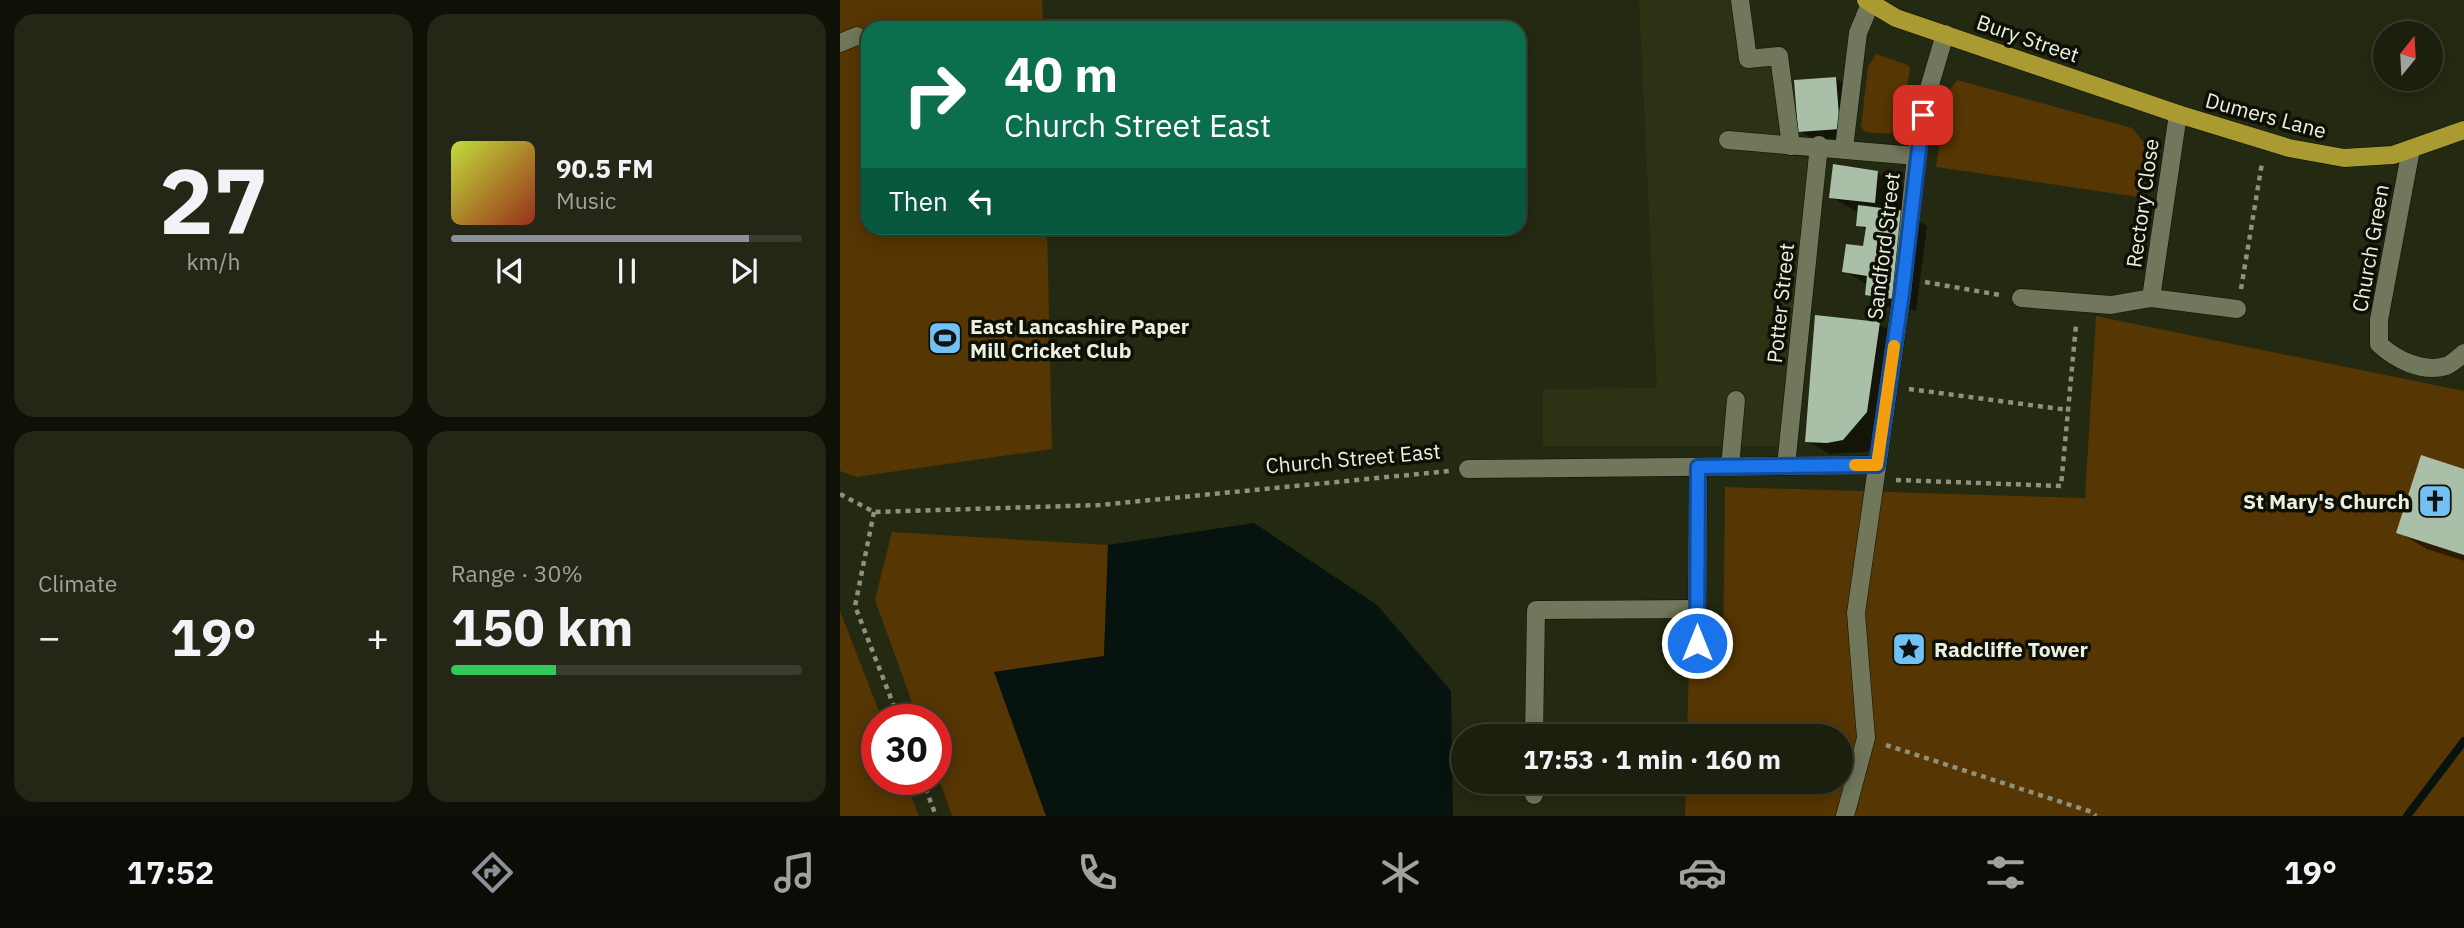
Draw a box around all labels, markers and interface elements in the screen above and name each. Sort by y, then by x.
street label: Bury Street [1973,7,2083,69]
north arrow [2373,21,2443,91]
map controls [2373,21,2443,91]
text: 40 m [1004,42,1118,105]
icon: right [889,49,980,140]
pin [1893,85,1953,145]
street label: Dumers Lane [2203,85,2329,145]
icon: arrive [1904,96,1942,134]
text: Church Street East [1004,104,1271,146]
street label: Rectory Close [2119,137,2165,269]
text: 27 [159,141,268,259]
text: 90.5 FM [556,151,654,185]
street label: Sandford Street [1860,171,1906,321]
icon: left [962,182,1000,220]
street label: Church Green [2345,182,2395,314]
text: Then [889,184,948,218]
text: Music [556,185,616,215]
street label: Potter Street [1760,242,1800,364]
text: km/h [186,246,241,276]
icon: previous [491,252,529,290]
icon: pause [608,252,646,290]
icon: next [725,252,763,290]
place label: East Lancashire Paper Mill Cricket Club [970,312,1190,364]
sports icon: East Lancashire Paper Mill Cricket Club [926,319,964,357]
street label: Church Street East [1264,436,1442,480]
church icon: St Mary's Church [2416,482,2454,520]
place label: St Mary's Church [2243,487,2410,515]
text: Range · 30% [451,558,583,588]
text: Climate [38,568,117,598]
text: 150 km [451,593,633,660]
text: 19° [170,603,257,670]
position arrow [1660,606,1734,680]
text: − [38,612,61,661]
text: + [366,612,389,661]
place icon: Radcliffe Tower [1890,630,1928,668]
place label: Radcliffe Tower [1934,635,2089,663]
speed limit sign: 30 [861,704,952,795]
text: 17:53 · 1 min · 160 m [1523,742,1781,776]
icon: directions [468,848,517,897]
icon: music [770,848,819,897]
icon: phone [1073,848,1122,897]
icon: climate [1376,848,1425,897]
icon: car [1678,848,1727,897]
icon: filters [1981,848,2030,897]
text: 17:52 [127,851,214,893]
text: 19° [2284,851,2337,893]

